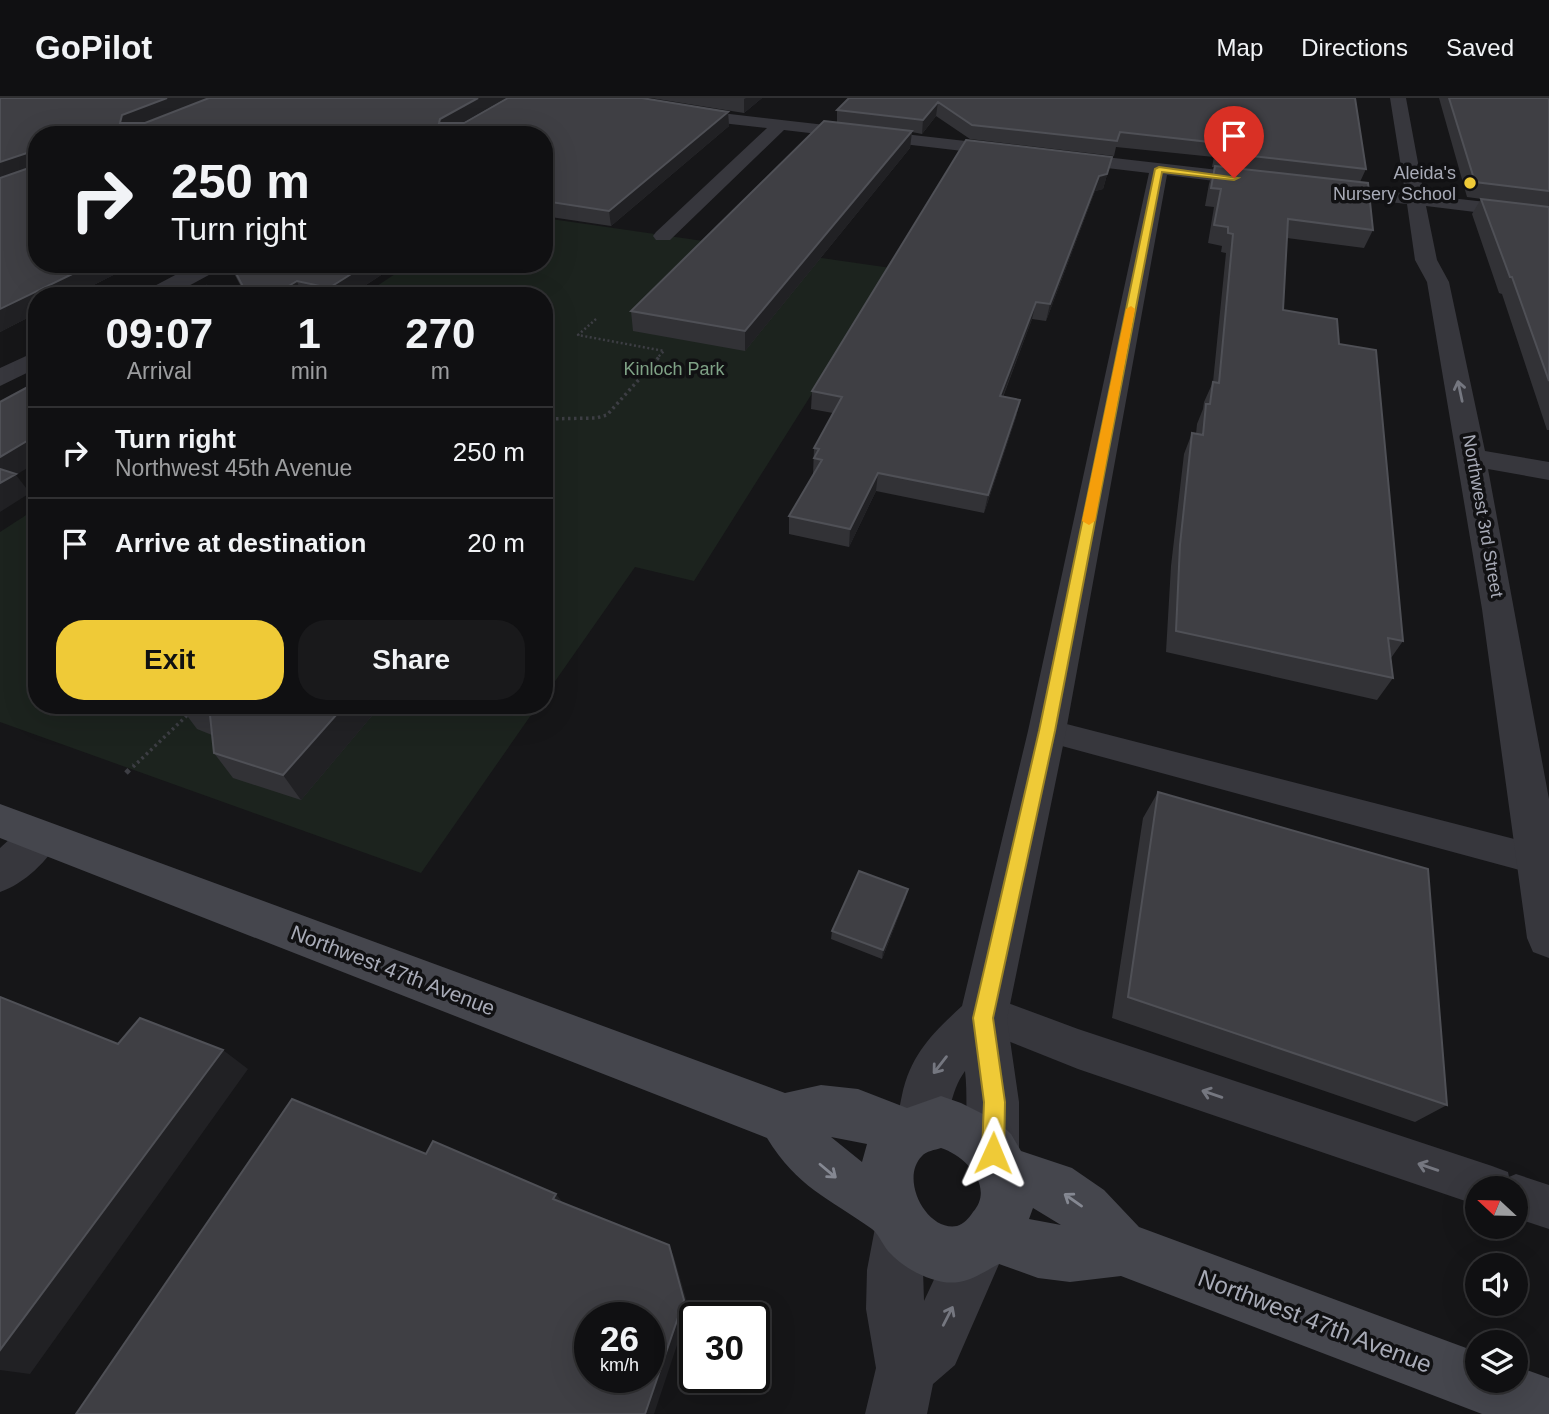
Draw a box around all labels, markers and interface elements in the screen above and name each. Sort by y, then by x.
text: GoPilot [35,29,152,66]
text: Map [1217,34,1263,61]
text: Directions [1301,34,1408,61]
text: Saved [1446,34,1514,61]
pin [1204,106,1264,178]
icon: arrive [1215,117,1253,155]
icon: right [56,154,147,245]
text: 250 m [171,154,310,208]
place label: Aleida's Nursery School [1333,163,1456,204]
marker: Aleida's Nursery School [1462,175,1478,191]
text: Turn right [171,211,307,247]
text: 09:07 [106,310,213,357]
text: 1 [297,310,321,357]
text: 270 [405,310,475,357]
text: Arrival [127,358,192,384]
text: min [291,358,328,384]
text: m [431,358,450,384]
park label: Kinloch Park [623,359,726,379]
one-way arrow [1453,380,1467,403]
text: Turn right [115,424,236,454]
street label: Northwest 3rd Street [1459,433,1507,599]
icon: right [56,434,94,472]
text: 250 m [453,437,525,467]
text: Northwest 45th Avenue [115,455,352,481]
icon: arrive [56,525,94,563]
text: Arrive at destination [115,528,366,558]
text: 20 m [467,528,525,558]
button: Exit [56,620,284,700]
button: Share [298,620,525,700]
street label: Northwest 47th Avenue [288,920,498,1020]
one-way arrow [932,1055,947,1073]
one-way arrow [1201,1087,1223,1100]
position arrow [956,1116,1030,1190]
one-way arrow [1417,1159,1439,1172]
one-way arrow [819,1163,837,1178]
north arrow [1465,1176,1528,1239]
map controls [1465,1176,1528,1393]
one-way arrow [1063,1193,1083,1207]
button: sound [1465,1253,1528,1316]
street label: Northwest 47th Avenue [1195,1264,1435,1378]
speed limit sign: 30 [679,1302,770,1393]
one-way arrow [942,1306,955,1327]
text: 26 [600,1319,639,1358]
button: layers [1465,1330,1528,1393]
text: km/h [600,1355,639,1375]

